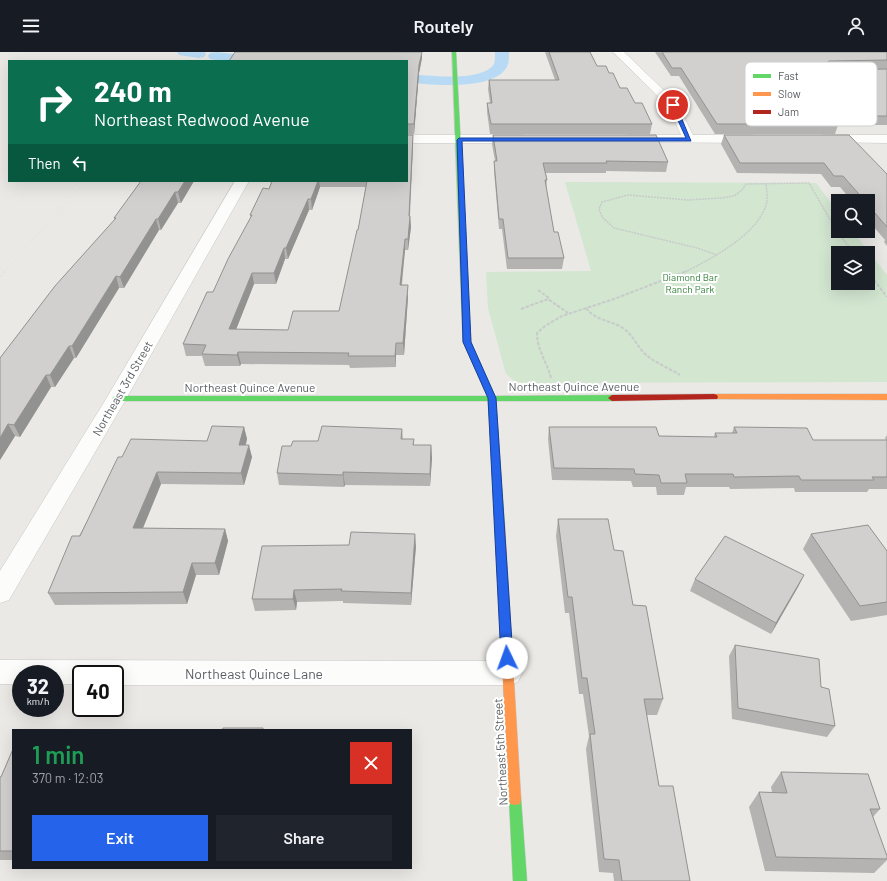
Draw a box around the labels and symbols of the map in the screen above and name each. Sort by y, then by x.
legend [745,62,877,126]
text: Fast [778,69,799,82]
text: Slow [778,87,801,100]
pin [656,88,690,122]
text: Jam [778,105,799,118]
park label: Diamond Bar Ranch Park [662,271,718,295]
street label: Northeast 3rd Street [89,338,155,438]
street label: Northeast Quince Avenue [509,379,639,393]
street label: Northeast Quince Avenue [185,380,315,394]
position arrow [486,637,528,679]
speed limit sign: 40 [72,665,124,717]
street label: Northeast Quince Lane [185,665,323,682]
street label: Northeast 5th Street [490,698,510,806]

